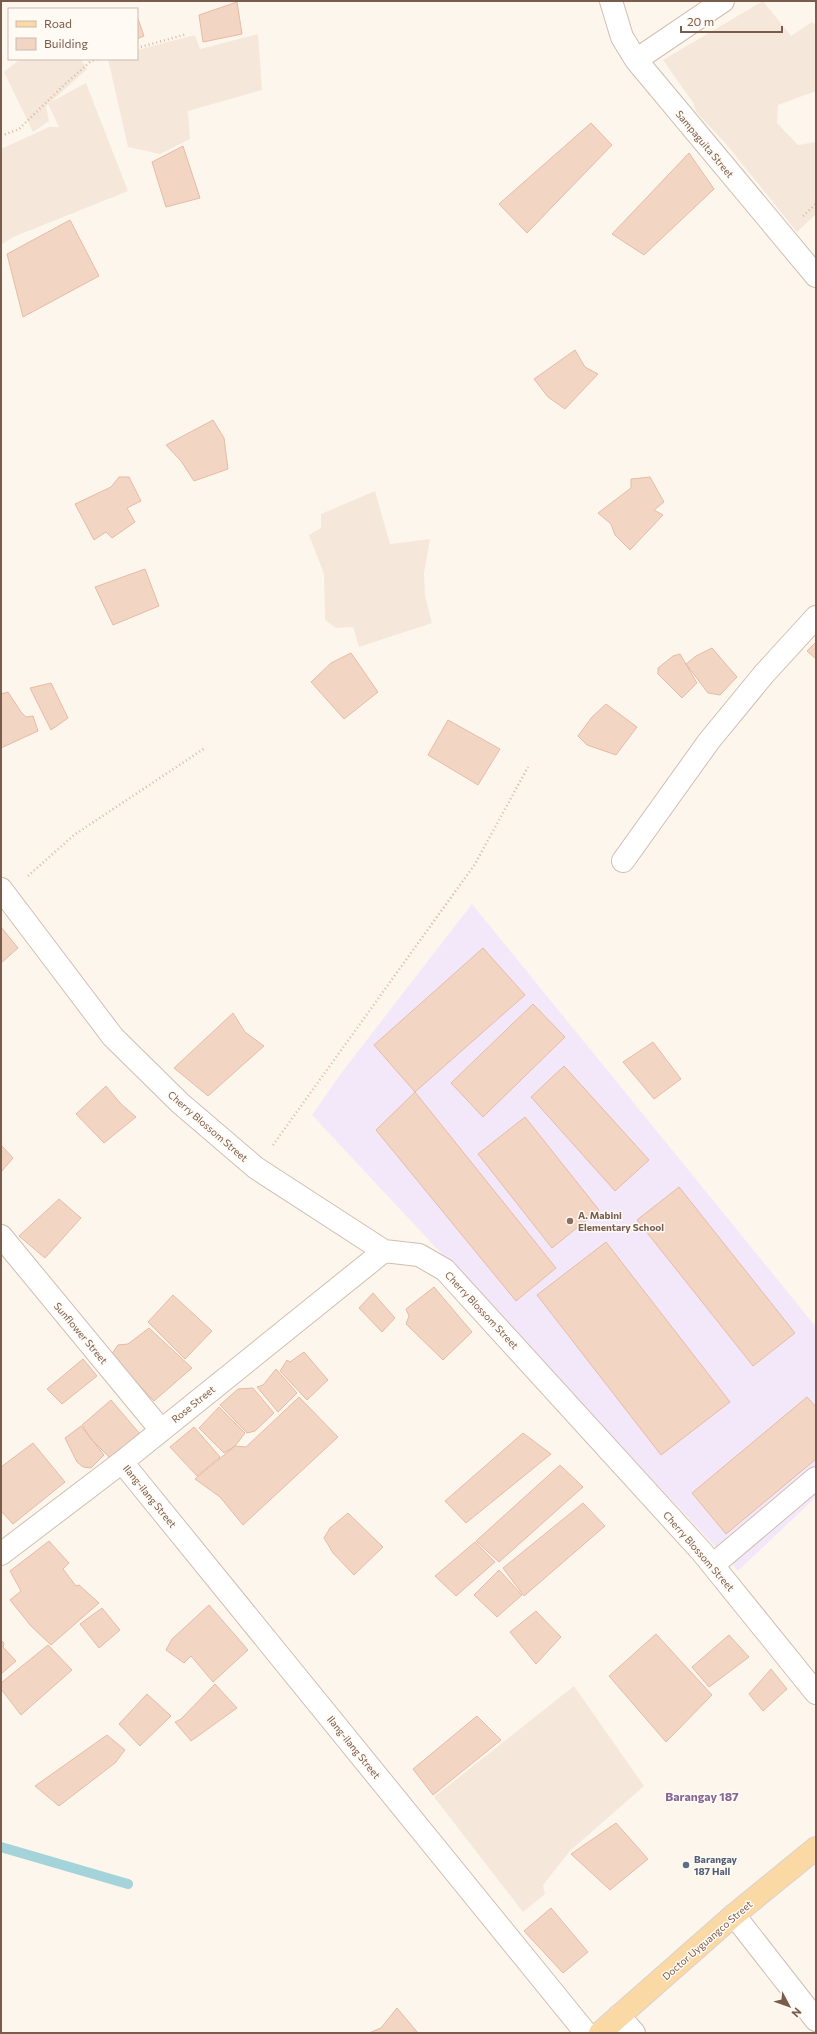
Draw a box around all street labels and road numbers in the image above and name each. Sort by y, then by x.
street label: Sampaguita Street [673,108,737,180]
street label: Cherry Blossom Street [166,1088,250,1164]
street label: Cherry Blossom Street [443,1269,521,1351]
street label: Sunflower Street [52,1300,110,1366]
street label: Rose Street [169,1383,217,1425]
street label: Ilang-ilang Street [121,1462,179,1530]
street label: Cherry Blossom Street [661,1509,737,1593]
street label: Ilang-ilang Street [325,1713,383,1781]
street label: Doctor Uyguangco Street [660,1898,754,1982]

